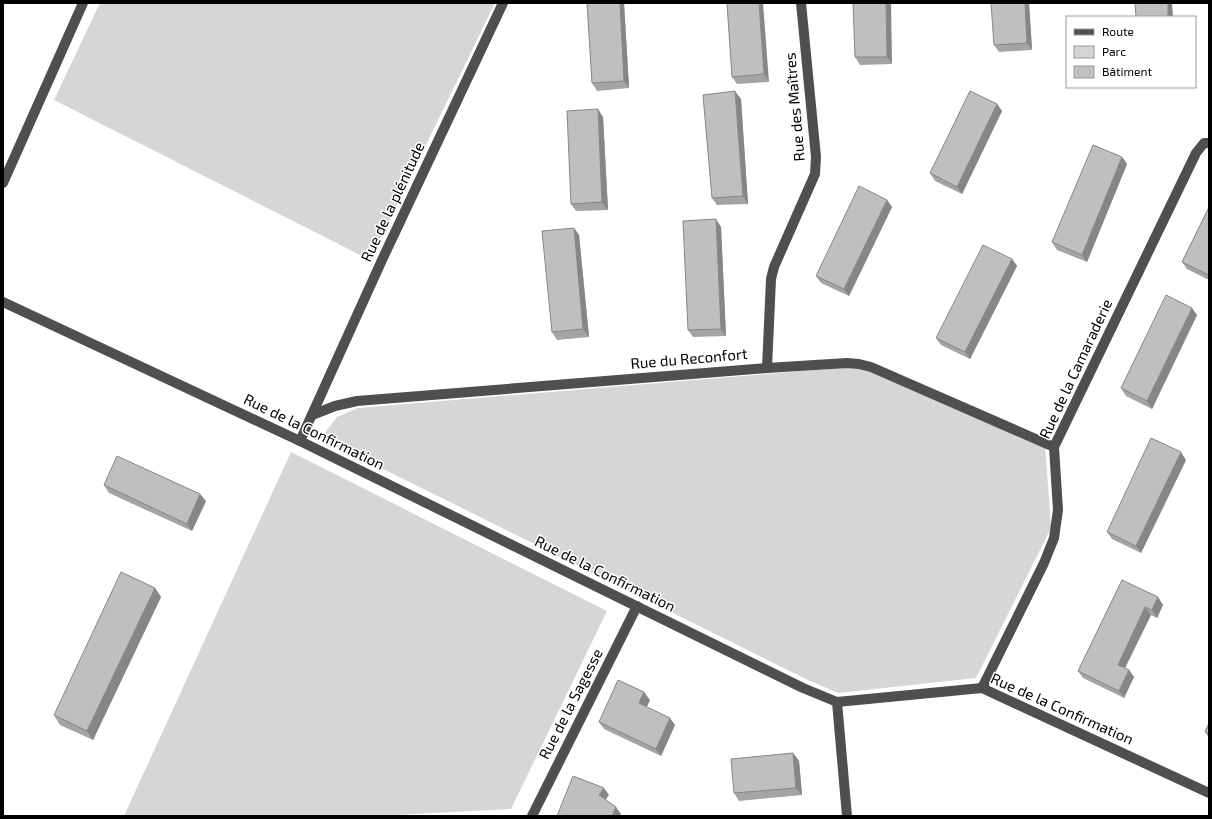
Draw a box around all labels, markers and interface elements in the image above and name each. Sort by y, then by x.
legend [1066,16,1196,88]
text: Route [1102,24,1134,38]
text: Parc [1102,44,1126,58]
street label: Rue des Maîtres [780,52,808,162]
text: Bâtiment [1102,64,1153,78]
street label: Rue de la plénitude [357,139,428,264]
street label: Rue de la Camaraderie [1035,296,1115,441]
street label: Rue du Reconfort [630,344,748,372]
street label: Rue de la Confirmation [241,389,388,473]
street label: Rue de la Confirmation [532,531,679,615]
street label: Rue de la Sagesse [534,645,606,762]
street label: Rue de la Confirmation [988,669,1136,748]

